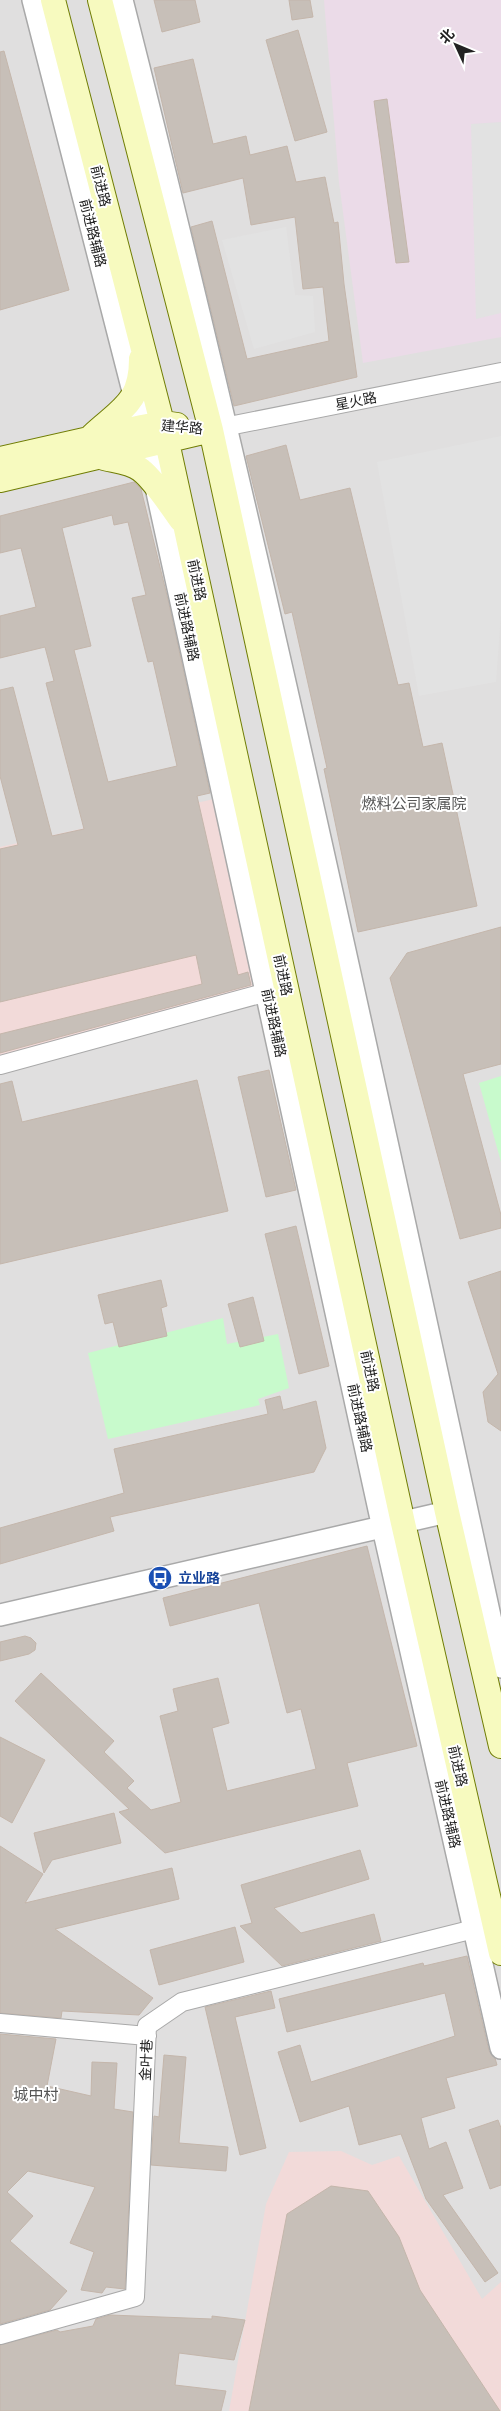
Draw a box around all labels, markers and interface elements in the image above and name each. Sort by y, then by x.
north arrow [431,20,481,70]
text: 北 [435,24,458,47]
street label: 前进路 [87,163,116,209]
street label: 前进路辅路 [76,197,111,269]
street label: 星火路 [333,387,378,414]
street label: 建华路 [160,415,204,438]
street label: 前进路 [184,557,211,602]
street label: 前进路辅路 [171,591,204,663]
district label: 燃料公司家属院 [361,793,467,814]
street label: 前进路 [270,952,297,997]
street label: 前进路辅路 [258,987,291,1059]
street label: 前进路 [357,1348,384,1393]
street label: 前进路辅路 [344,1382,377,1454]
bus stop icon: 立业路 [147,1565,173,1591]
place label: 立业路 [178,1568,220,1587]
street label: 前进路 [445,1743,472,1788]
street label: 前进路辅路 [431,1778,466,1850]
street label: 金叶巷 [135,2039,156,2081]
district label: 城中村 [13,2084,59,2105]

